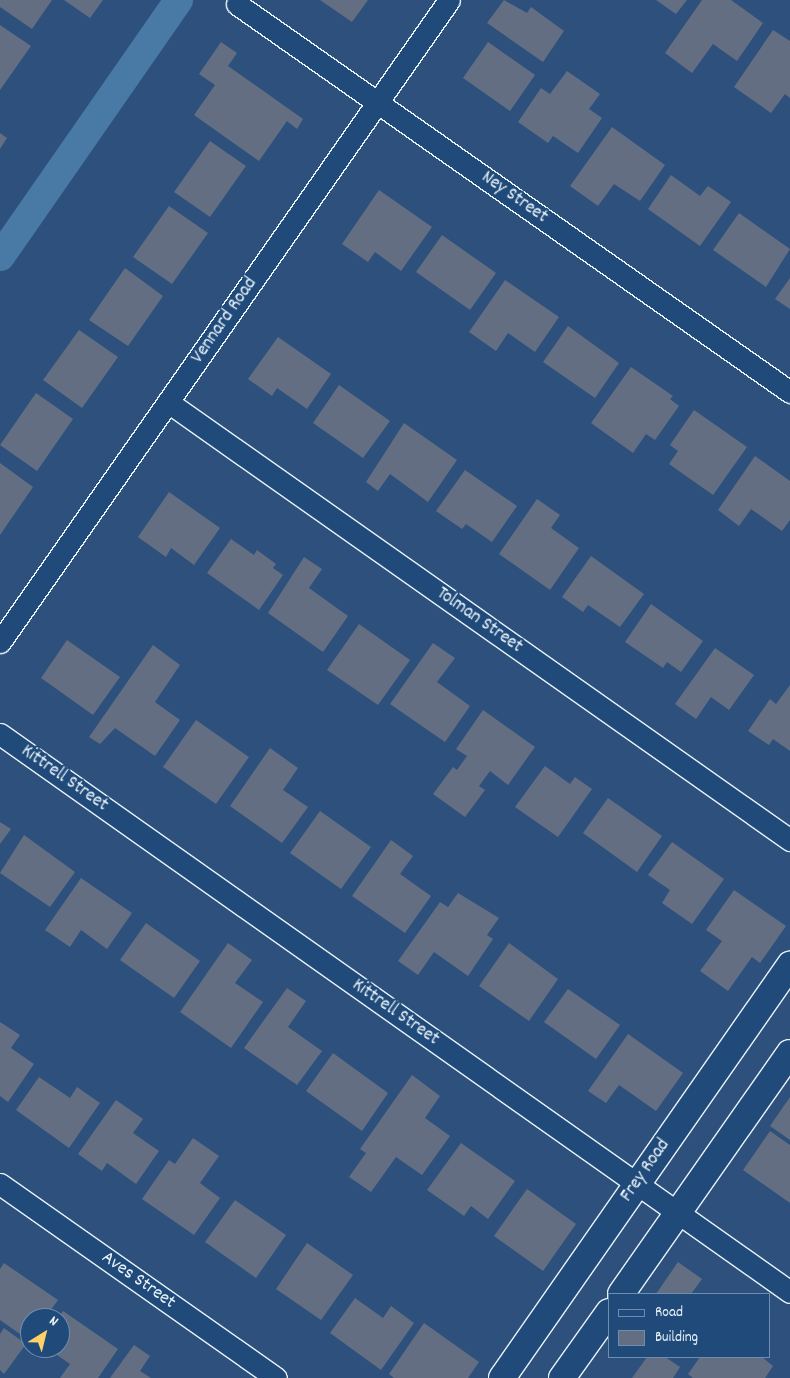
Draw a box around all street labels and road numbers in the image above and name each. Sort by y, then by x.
street label: Ney Street [476,167,552,229]
street label: Vennard Road [187,274,263,368]
street label: Tolman Street [431,583,527,659]
street label: Kittrell Street [16,741,112,817]
street label: Kittrell Street [347,975,443,1051]
street label: Frey Road [616,1135,676,1207]
street label: Aves Street [97,1247,179,1315]

